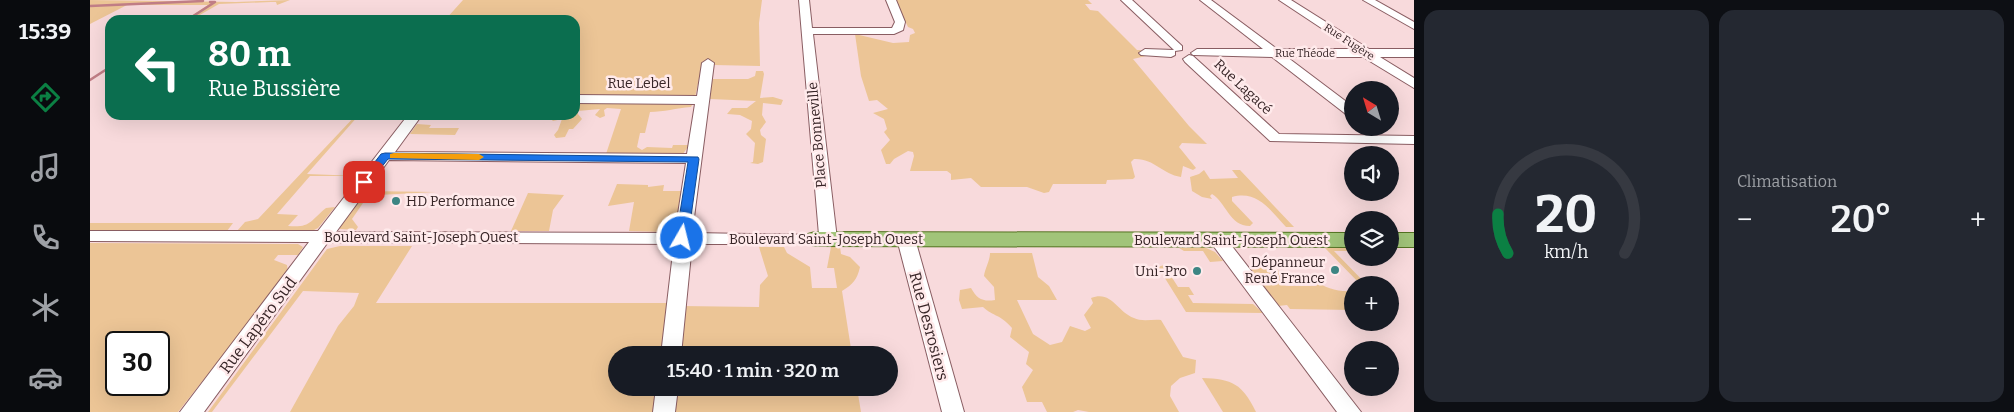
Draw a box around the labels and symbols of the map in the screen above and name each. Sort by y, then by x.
street label: Rue Fugère [1321,21,1377,63]
street label: Rue Théode [1275,47,1335,60]
street label: Rue Lagacé [1210,56,1276,118]
street label: Rue Lebel [607,75,671,92]
street label: Place Bonneville [804,81,830,189]
north arrow [1344,81,1399,136]
pin [343,161,385,203]
place label: HD Performance [406,193,515,210]
marker: HD Performance [390,195,402,207]
position arrow [655,211,707,263]
street label: Boulevard Saint-Joseph Ouest [324,229,518,246]
street label: Boulevard Saint-Joseph Ouest [729,231,923,248]
street label: Boulevard Saint-Joseph Ouest [1134,232,1328,249]
place label: Dépanneur René France [1245,254,1325,287]
place label: Uni-Pro [1135,263,1187,280]
marker: Dépanneur René France [1329,264,1341,276]
marker: Uni-Pro [1191,265,1203,277]
street label: Rue Desrosiers [905,270,953,382]
street label: Rue Lapéro Sud [216,273,301,377]
speed limit sign: 30 [105,331,170,396]

